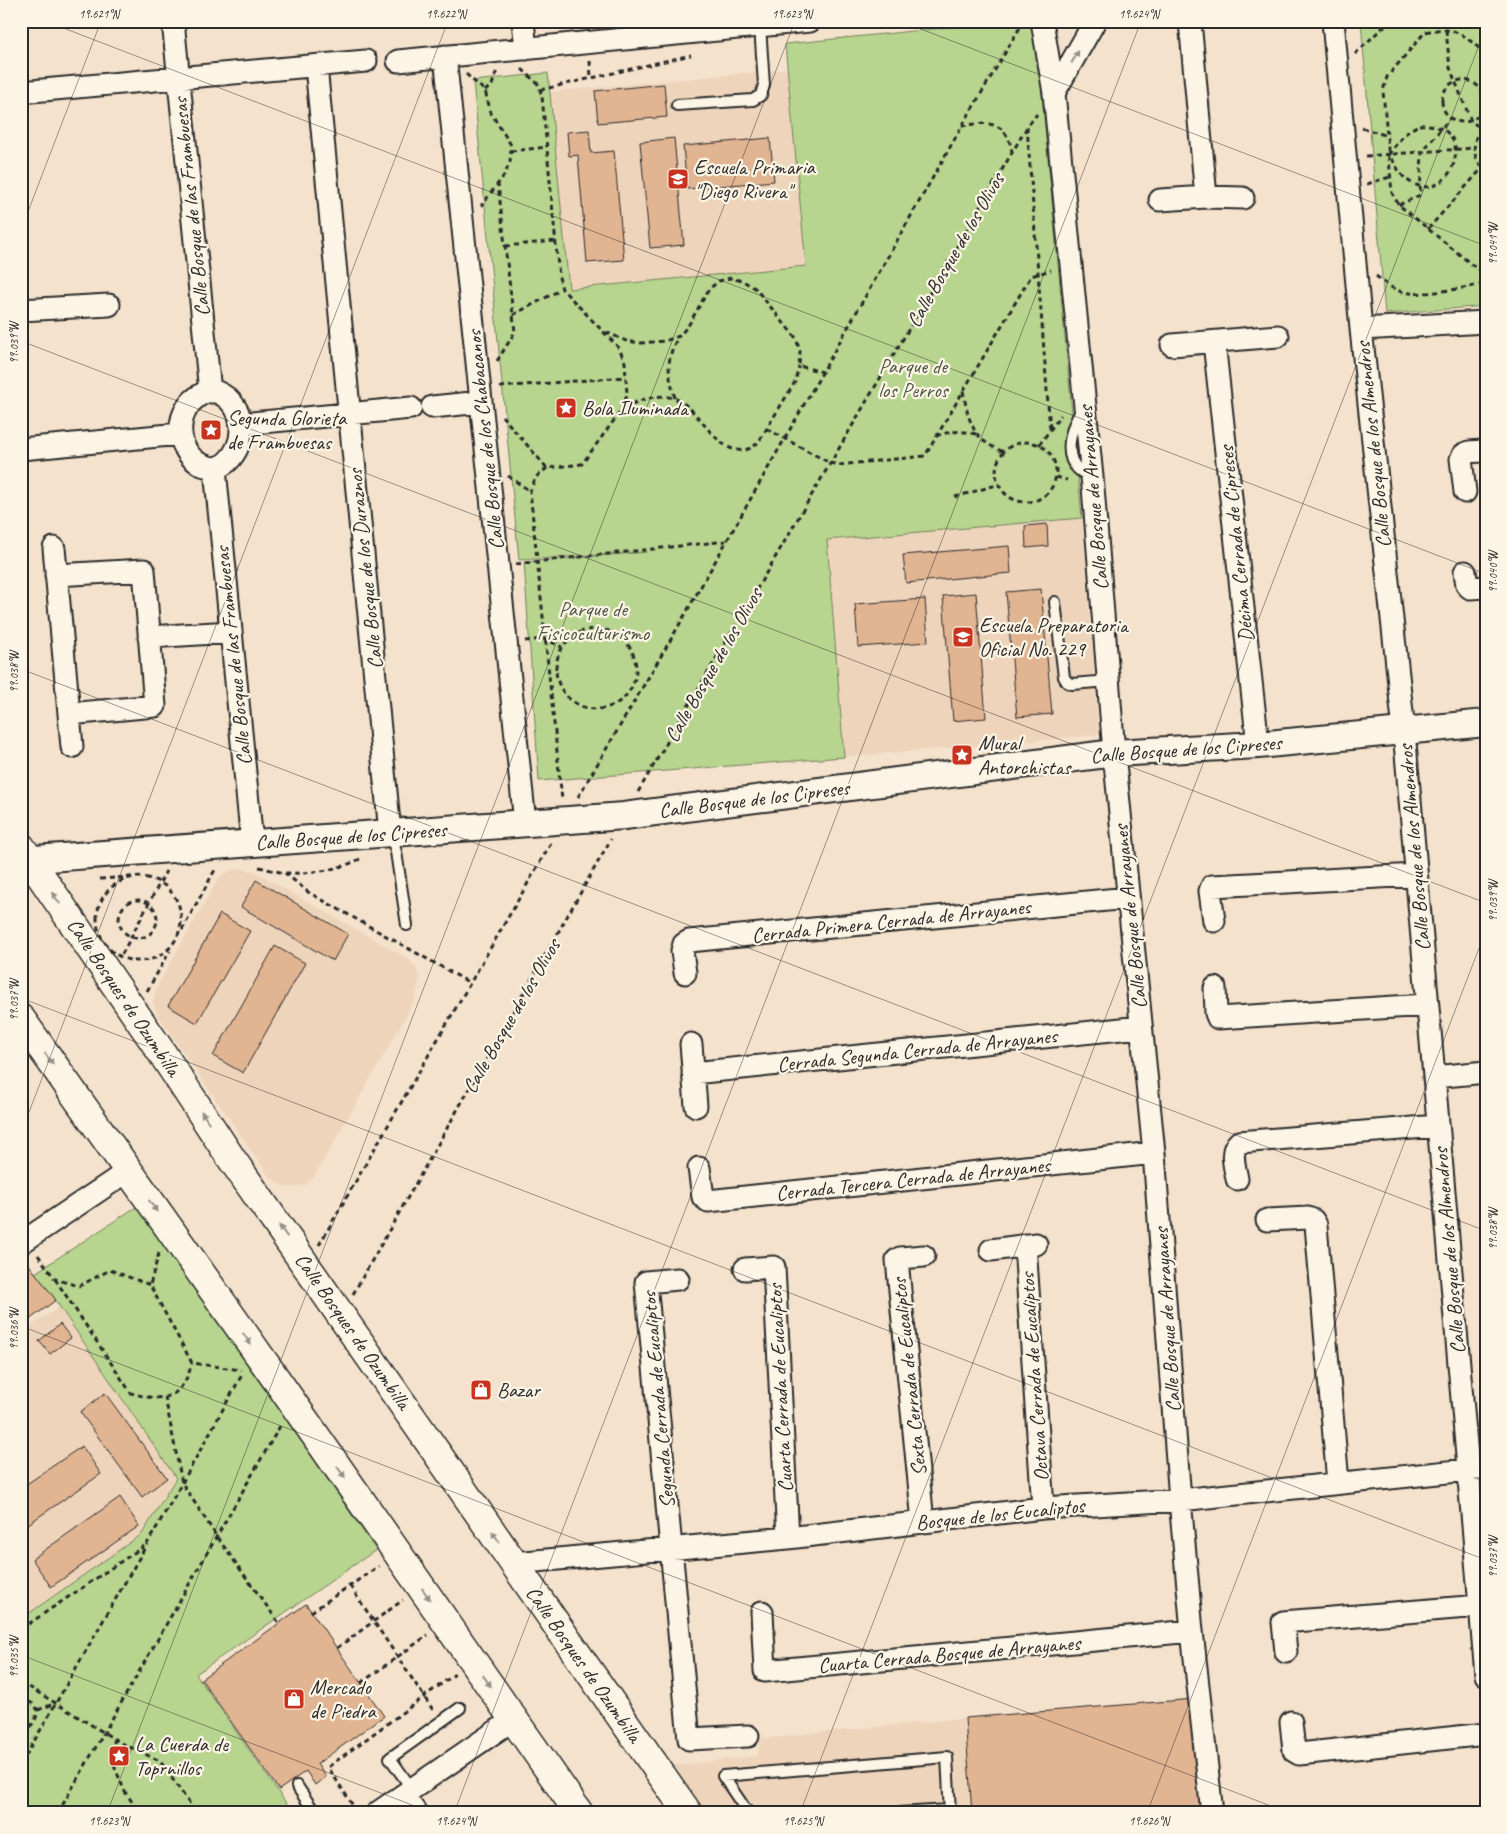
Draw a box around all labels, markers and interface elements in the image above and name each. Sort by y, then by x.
text: 19.621°N [79,6,121,22]
text: 19.622°N [426,6,468,22]
text: 19.623°N [772,6,814,22]
text: 19.624°N [1119,6,1161,22]
one-way arrow [1070,50,1079,64]
street label: Calle Bosque de las Frambuesas [166,95,215,318]
place label: Escuela Primaria "Diego Rivera" [694,154,817,204]
school or university icon: Escuela Primaria "Diego Rivera" [666,167,690,191]
street label: Calle Bosque de los Olivos [900,167,1011,332]
text: 99.041°W [1485,221,1501,265]
text: 99.039°W [6,320,22,364]
street label: Calle Bosque de los Chabacanos [460,327,509,551]
street label: Calle Bosque de los Almendros [1349,339,1397,549]
park label: Parque de los Perros [878,353,950,403]
place label: Bola Iluminada [582,395,690,421]
place icon: Bola Iluminada [554,396,578,420]
street label: Calle Bosque de Arrayanes [1072,403,1114,591]
place label: Segunda Glorieta de Frambuesas [227,405,348,455]
place icon: Segunda Glorieta de Frambuesas [199,418,223,442]
street label: Décima Cerrada de Cipreses [1213,443,1259,643]
street label: Calle Bosque de los Duraznos [341,466,388,670]
street label: Calle Bosque de las Frambuesas [208,544,257,767]
text: 99.040°W [1485,549,1501,593]
street label: Calle Bosque de los Olivos [658,582,769,747]
park label: Parque de Fisicoculturismo [537,596,651,646]
place label: Escuela Preparatoria Oficial No. 229 [979,612,1130,662]
school or university icon: Escuela Preparatoria Oficial No. 229 [951,625,975,649]
text: 99.038°W [6,649,22,693]
street label: Calle Bosque de los Cipreses [1090,729,1284,769]
place label: Mural Antorchistas [978,730,1072,780]
street label: Calle Bosque de los Almendros [1392,742,1436,952]
place icon: Mural Antorchistas [950,743,974,767]
street label: Calle Bosque de los Cipreses [657,774,852,824]
street label: Calle Bosque de los Cipreses [255,816,449,856]
street label: Calle Bosque de Arrayanes [1107,822,1153,1010]
text: 99.039°W [1485,878,1501,922]
one-way arrow [51,891,61,905]
street label: Cerrada Primera Cerrada de Arrayanes [750,893,1033,949]
street label: Calle Bosques de Ozumbilla [61,913,188,1083]
street label: Calle Bosque de los Olivos [456,933,567,1098]
text: 99.037°W [6,977,22,1021]
street label: Cerrada Segunda Cerrada de Arrayanes [776,1022,1060,1078]
one-way arrow [44,1053,54,1066]
one-way arrow [200,1111,209,1124]
street label: Calle Bosque de los Almendros [1427,1145,1471,1355]
street label: Cerrada Tercera Cerrada de Arrayanes [775,1151,1053,1206]
one-way arrow [148,1199,158,1213]
text: 99.038°W [1485,1206,1501,1250]
one-way arrow [278,1224,288,1238]
street label: Calle Bosque de Arrayanes [1147,1225,1186,1413]
street label: Calle Bosques de Ozumbilla [289,1248,418,1416]
street label: Octava Cerrada de Eucaliptos [1014,1270,1054,1482]
street label: Sexta Cerrada de Eucaliptos [885,1275,932,1477]
street label: Cuarta Cerrada de Eucaliptos [761,1281,798,1493]
street label: Segunda Cerrada de Eucaliptos [635,1289,680,1509]
text: 99.036°W [6,1306,22,1350]
one-way arrow [242,1332,252,1346]
place label: Bazar [497,1377,541,1403]
shop icon: Bazar [469,1378,493,1402]
one-way arrow [336,1465,346,1479]
street label: Bosque de los Eucaliptos [914,1492,1087,1536]
one-way arrow [491,1530,501,1543]
text: 99.037°W [1485,1534,1501,1578]
street label: Calle Bosques de Ozumbilla [520,1581,649,1749]
one-way arrow [421,1587,431,1600]
street label: Cuarta Cerrada Bosque de Arrayanes [817,1629,1083,1678]
text: 99.035°W [6,1634,22,1678]
place label: Mercado de Piedra [310,1674,377,1724]
one-way arrow [482,1675,492,1688]
shop icon: Mercado de Piedra [282,1687,306,1711]
place label: La Cuerda de Toprnillos [135,1731,229,1781]
place icon: La Cuerda de Toprnillos [107,1744,131,1768]
text: 19.623°N [89,1813,131,1829]
text: 19.624°N [436,1813,478,1829]
text: 19.625°N [783,1813,825,1829]
text: 19.626°N [1129,1813,1171,1829]

